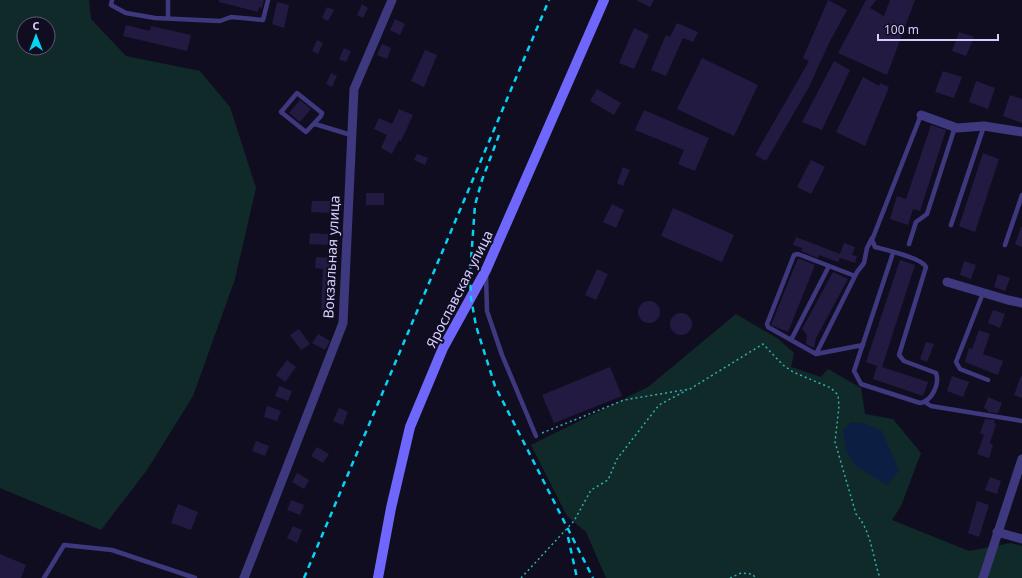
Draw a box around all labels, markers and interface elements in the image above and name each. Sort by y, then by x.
north arrow [16,16,56,56]
scale bar [878,16,998,42]
text: С [32,18,40,33]
text: 100 m [884,21,919,38]
street label: Вокзальная улица [318,195,344,319]
street label: Ярославская улица [421,227,497,351]

